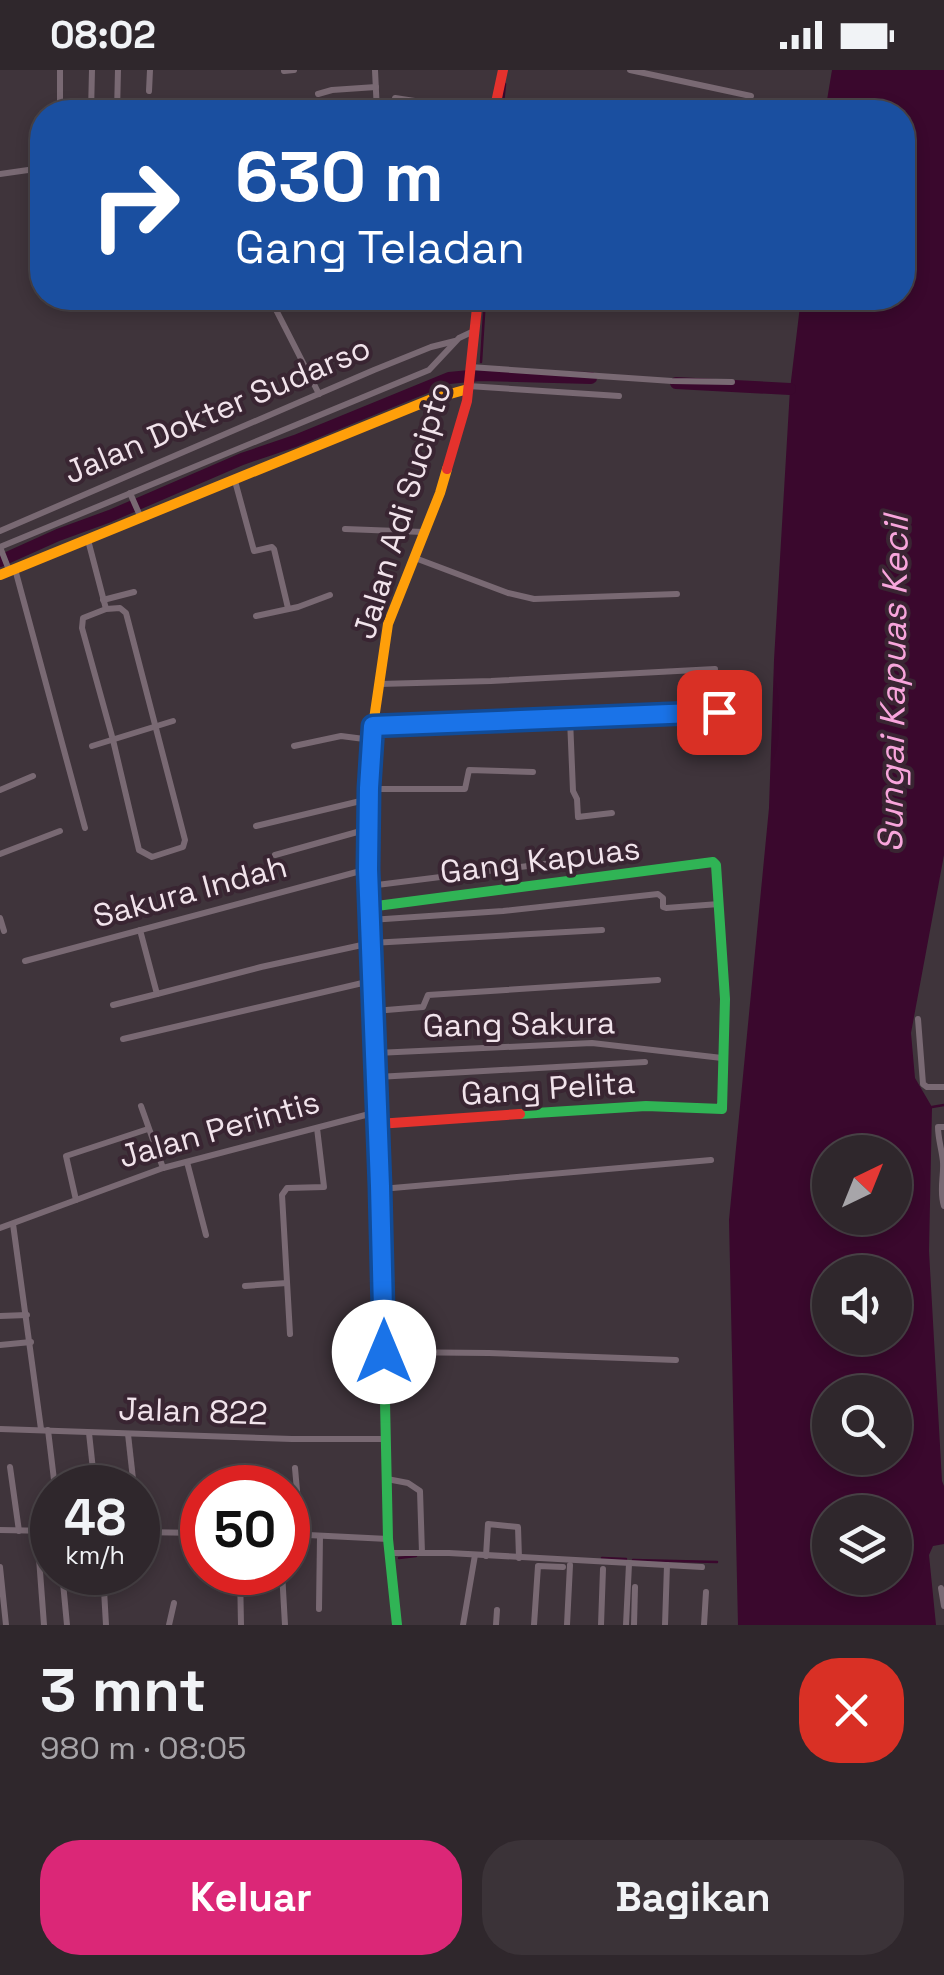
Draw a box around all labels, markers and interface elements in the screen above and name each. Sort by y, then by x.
text: 08:02 [50,11,156,59]
text: 630 m [235,132,444,221]
icon: right [70,140,200,270]
text: Gang Teladan [235,219,525,276]
street label: Jalan Dokter Sudarso [58,327,376,493]
street label: Jalan Adi Sucipto [344,376,460,644]
water label: Sungai Kapuas Kecil [868,512,918,853]
pin [677,670,762,755]
icon: arrive [692,685,747,740]
street label: Gang Kapuas [438,828,642,892]
street label: Sakura Indah [89,846,291,936]
street label: Gang Sakura [422,1002,616,1046]
street label: Gang Pelita [460,1062,636,1114]
street label: Jalan Perintis [114,1081,324,1177]
north arrow [812,1135,912,1235]
map controls [812,1135,912,1595]
button: sound [812,1255,912,1355]
position arrow [332,1300,436,1404]
button: search [812,1375,912,1475]
street label: Jalan 822 [118,1388,268,1434]
speed limit sign: 50 [180,1465,310,1595]
text: 48 [64,1486,126,1550]
button: layers [812,1495,912,1595]
text: km/h [65,1539,125,1571]
text: 3 mnt [40,1652,206,1729]
button: close [799,1658,904,1763]
text: 980 m · 08:05 [40,1728,246,1768]
button: Keluar [40,1840,462,1955]
button: Bagikan [482,1840,904,1955]

